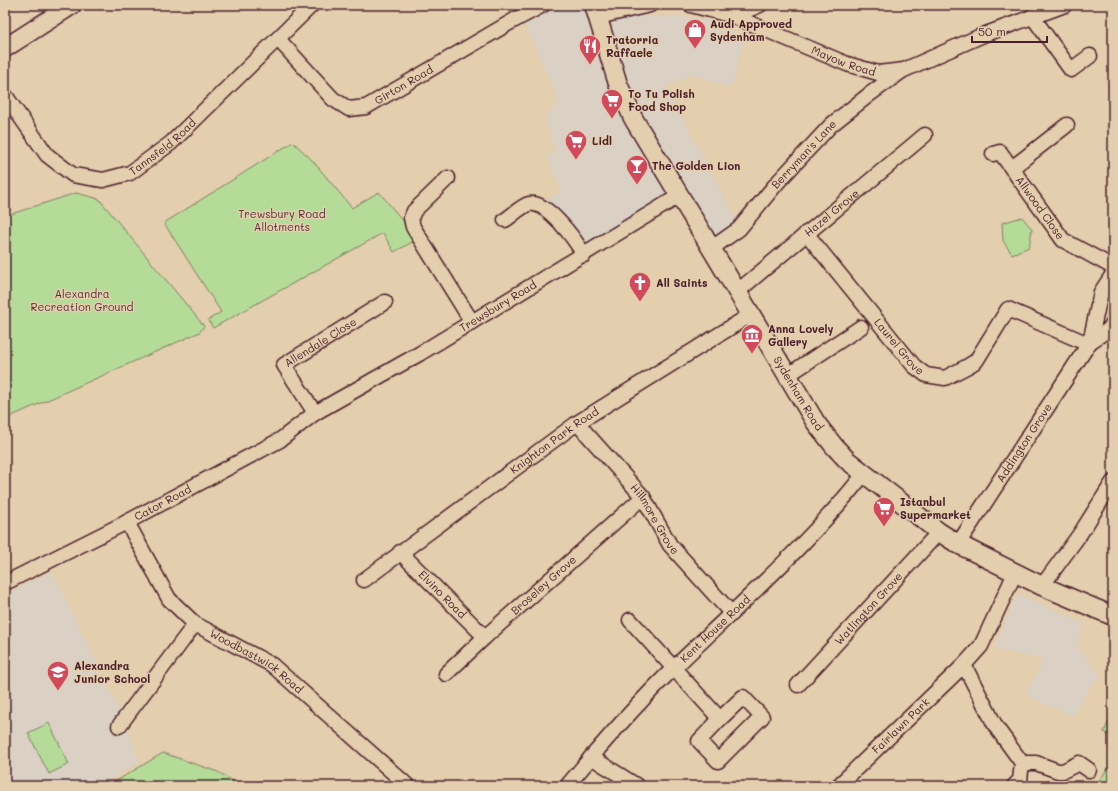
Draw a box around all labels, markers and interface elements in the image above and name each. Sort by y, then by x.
place label: Audi Approved Sydenham [710,16,792,44]
shop icon: Audi Approved Sydenham [682,17,708,50]
scale bar [972,18,1047,44]
text: 50 m [978,23,1006,39]
place label: Tratorria Raffaele [606,32,659,60]
restaurant icon: Tratorria Raffaele [577,33,603,66]
street label: Mayow Road [809,42,878,79]
street label: Girton Road [371,61,435,108]
place label: To Tu Polish Food Shop [628,86,695,114]
supermarket icon: To Tu Polish Food Shop [599,87,625,120]
street label: Tannsfeld Road [126,115,199,178]
street label: Berryman's Lane [767,116,839,192]
supermarket icon: Lidl [563,128,589,161]
place label: Lidl [592,133,612,148]
bar icon: The Golden Lion [624,153,650,186]
place label: The Golden Lion [652,158,740,173]
street label: Allwood Close [1013,173,1068,242]
street label: Hazel Grove [801,185,862,240]
park label: Trewsbury Road Allotments [238,206,326,234]
church icon: All Saints [627,270,653,303]
place label: All Saints [656,275,708,290]
street label: Trewsbury Road [456,276,539,335]
park label: Alexandra Recreation Ground [30,286,134,314]
street label: Allendale Close [281,314,359,370]
street label: Laurel Grove [871,315,928,378]
place label: Anna Lovely Gallery [768,321,834,349]
museum icon: Anna Lovely Gallery [739,322,765,355]
street label: Sydenham Road [771,353,827,434]
street label: Addington Grove [993,400,1055,485]
street label: Knighton Park Road [507,403,601,477]
street label: Hillmore Grove [627,480,683,557]
street label: Cator Road [131,481,194,524]
place label: Istanbul Supermarket [900,494,971,522]
supermarket icon: Istanbul Supermarket [871,495,897,528]
street label: Broseley Grove [507,552,579,618]
street label: Elvino Road [416,567,470,621]
street label: Watlington Grove [831,568,906,648]
street label: Kent House Road [676,592,753,665]
street label: Woodbastwick Road [207,625,307,696]
place label: Alexandra Junior School [74,658,150,686]
school or university icon: Alexandra Junior School [45,659,71,692]
street label: Fairlawn Park [868,694,933,757]

